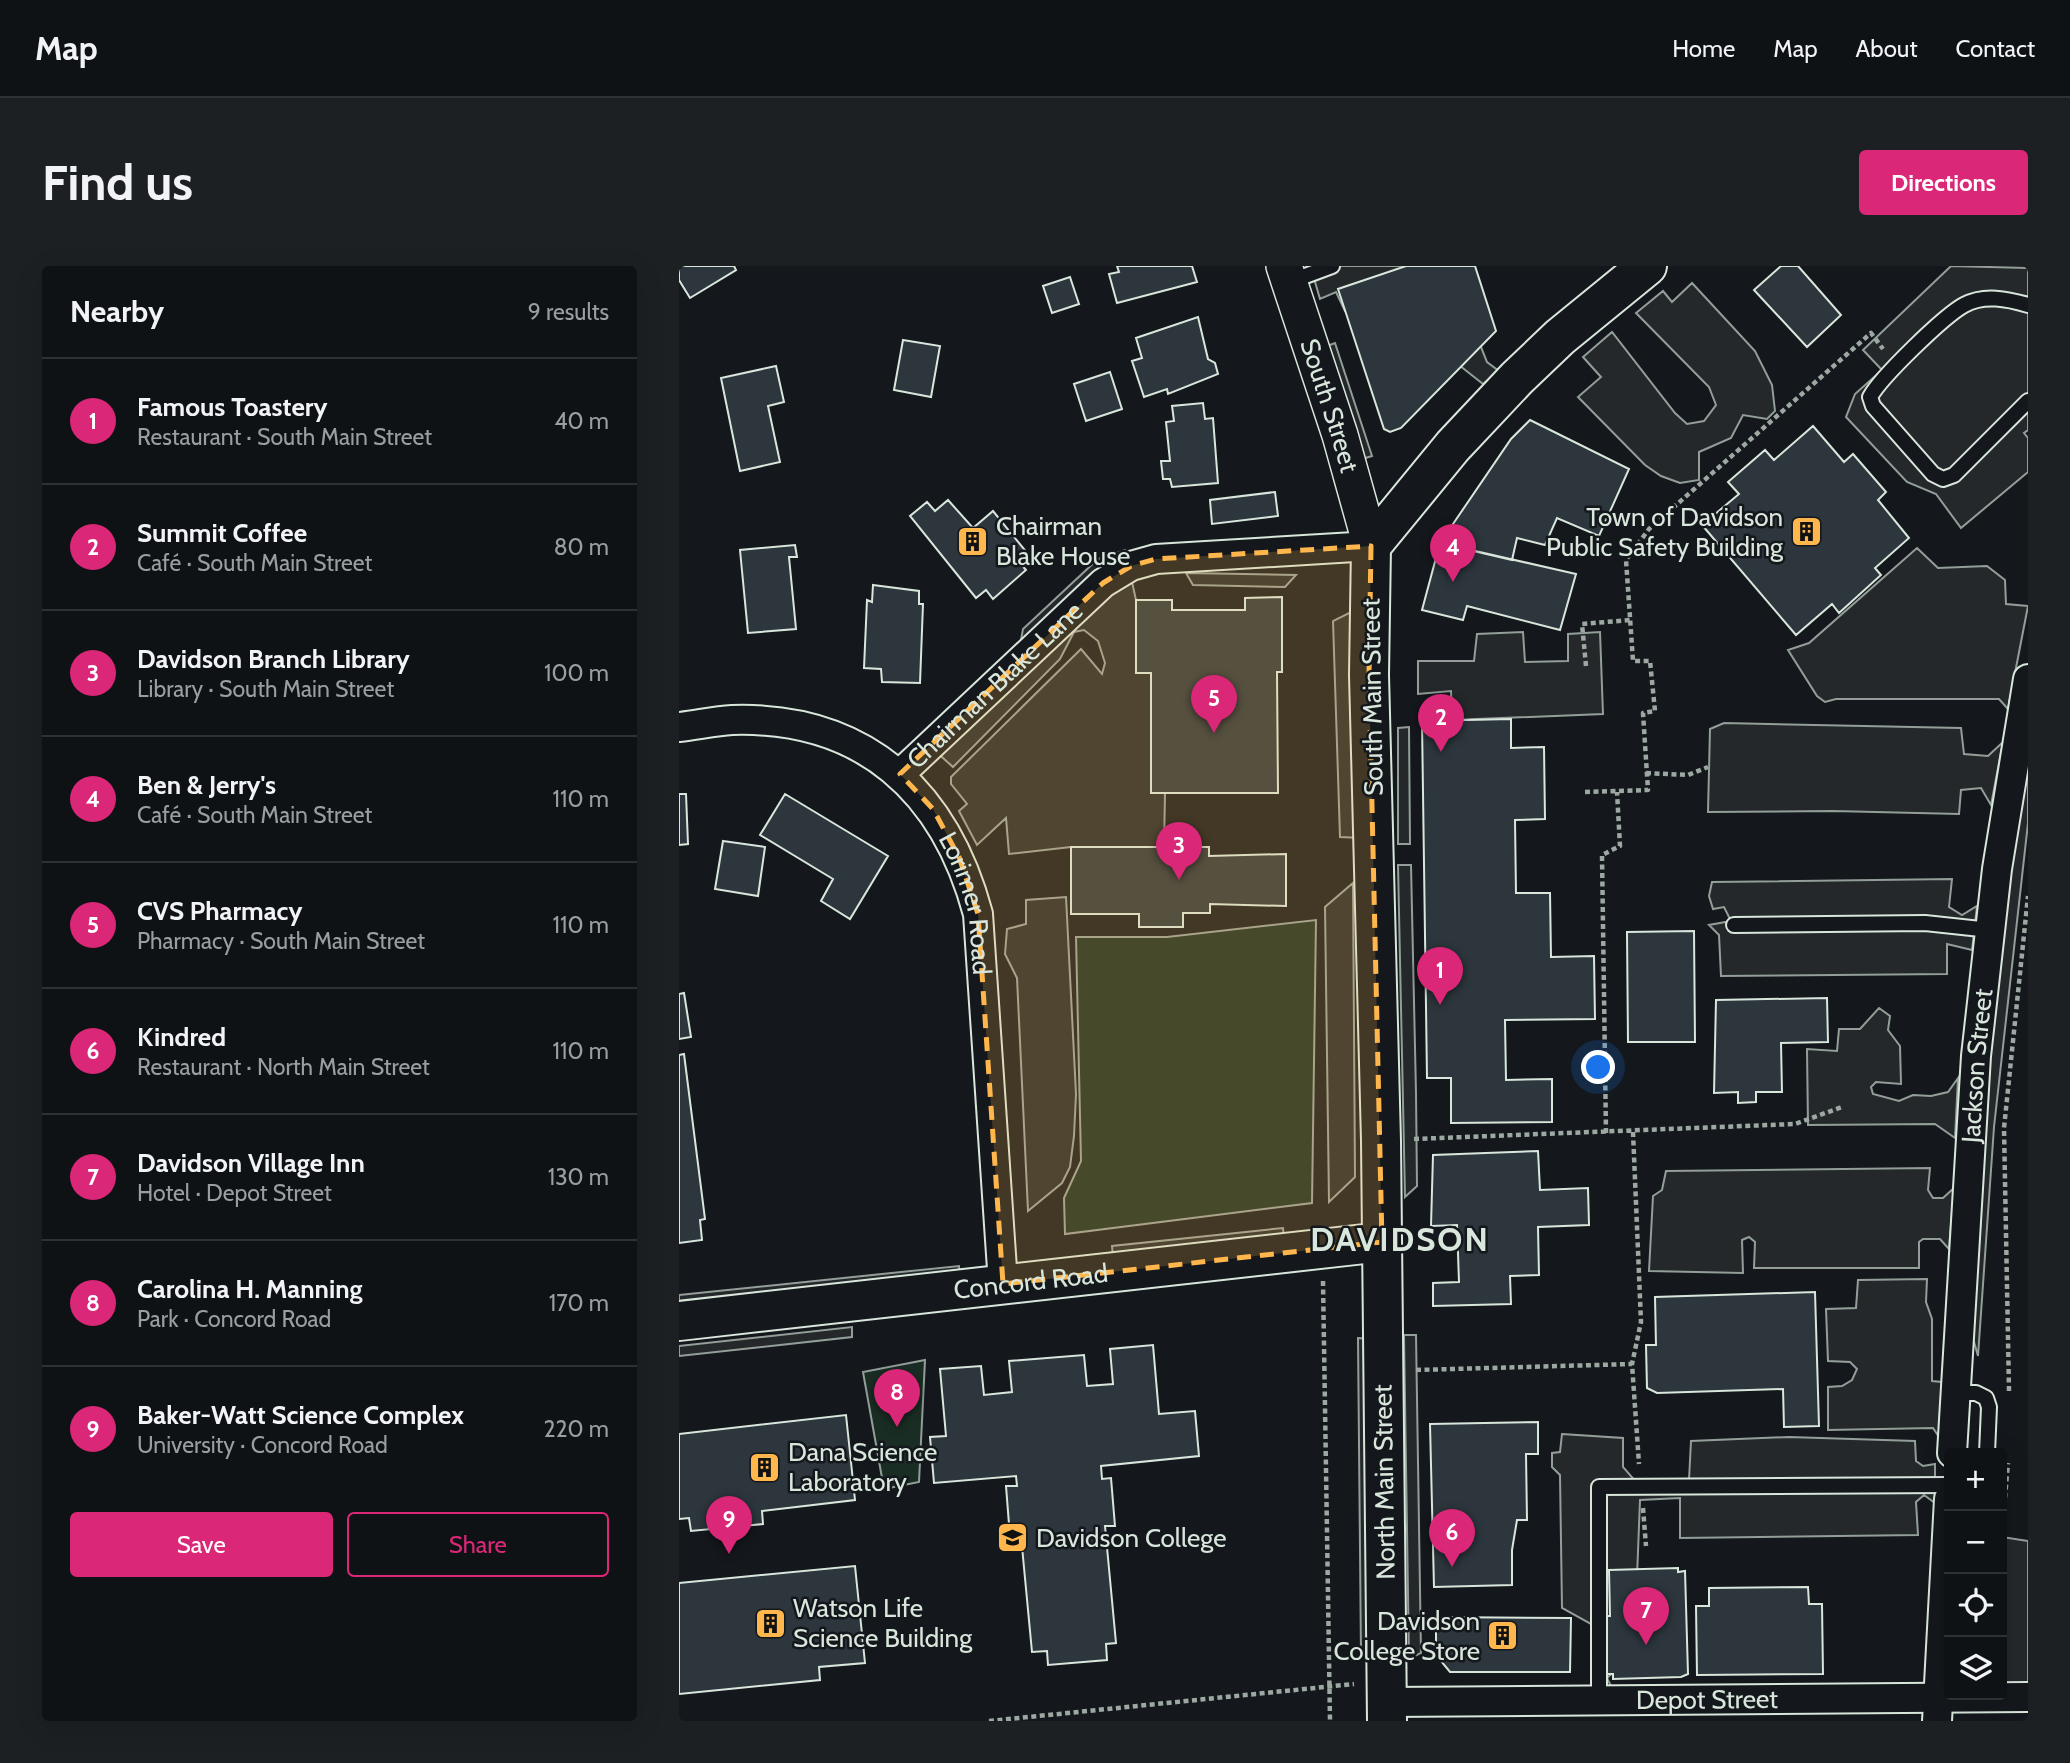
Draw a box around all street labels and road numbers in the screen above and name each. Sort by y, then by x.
street label: South Street [1293,335,1366,476]
street label: Chairman Blake Lane [900,595,1089,775]
street label: South Main Street [1354,598,1390,796]
street label: Lorimer Road [932,826,998,976]
street label: Jackson Street [1955,987,1999,1145]
street label: Concord Road [952,1257,1110,1306]
street label: North Main Street [1366,1384,1402,1580]
street label: Depot Street [1636,1683,1778,1716]

